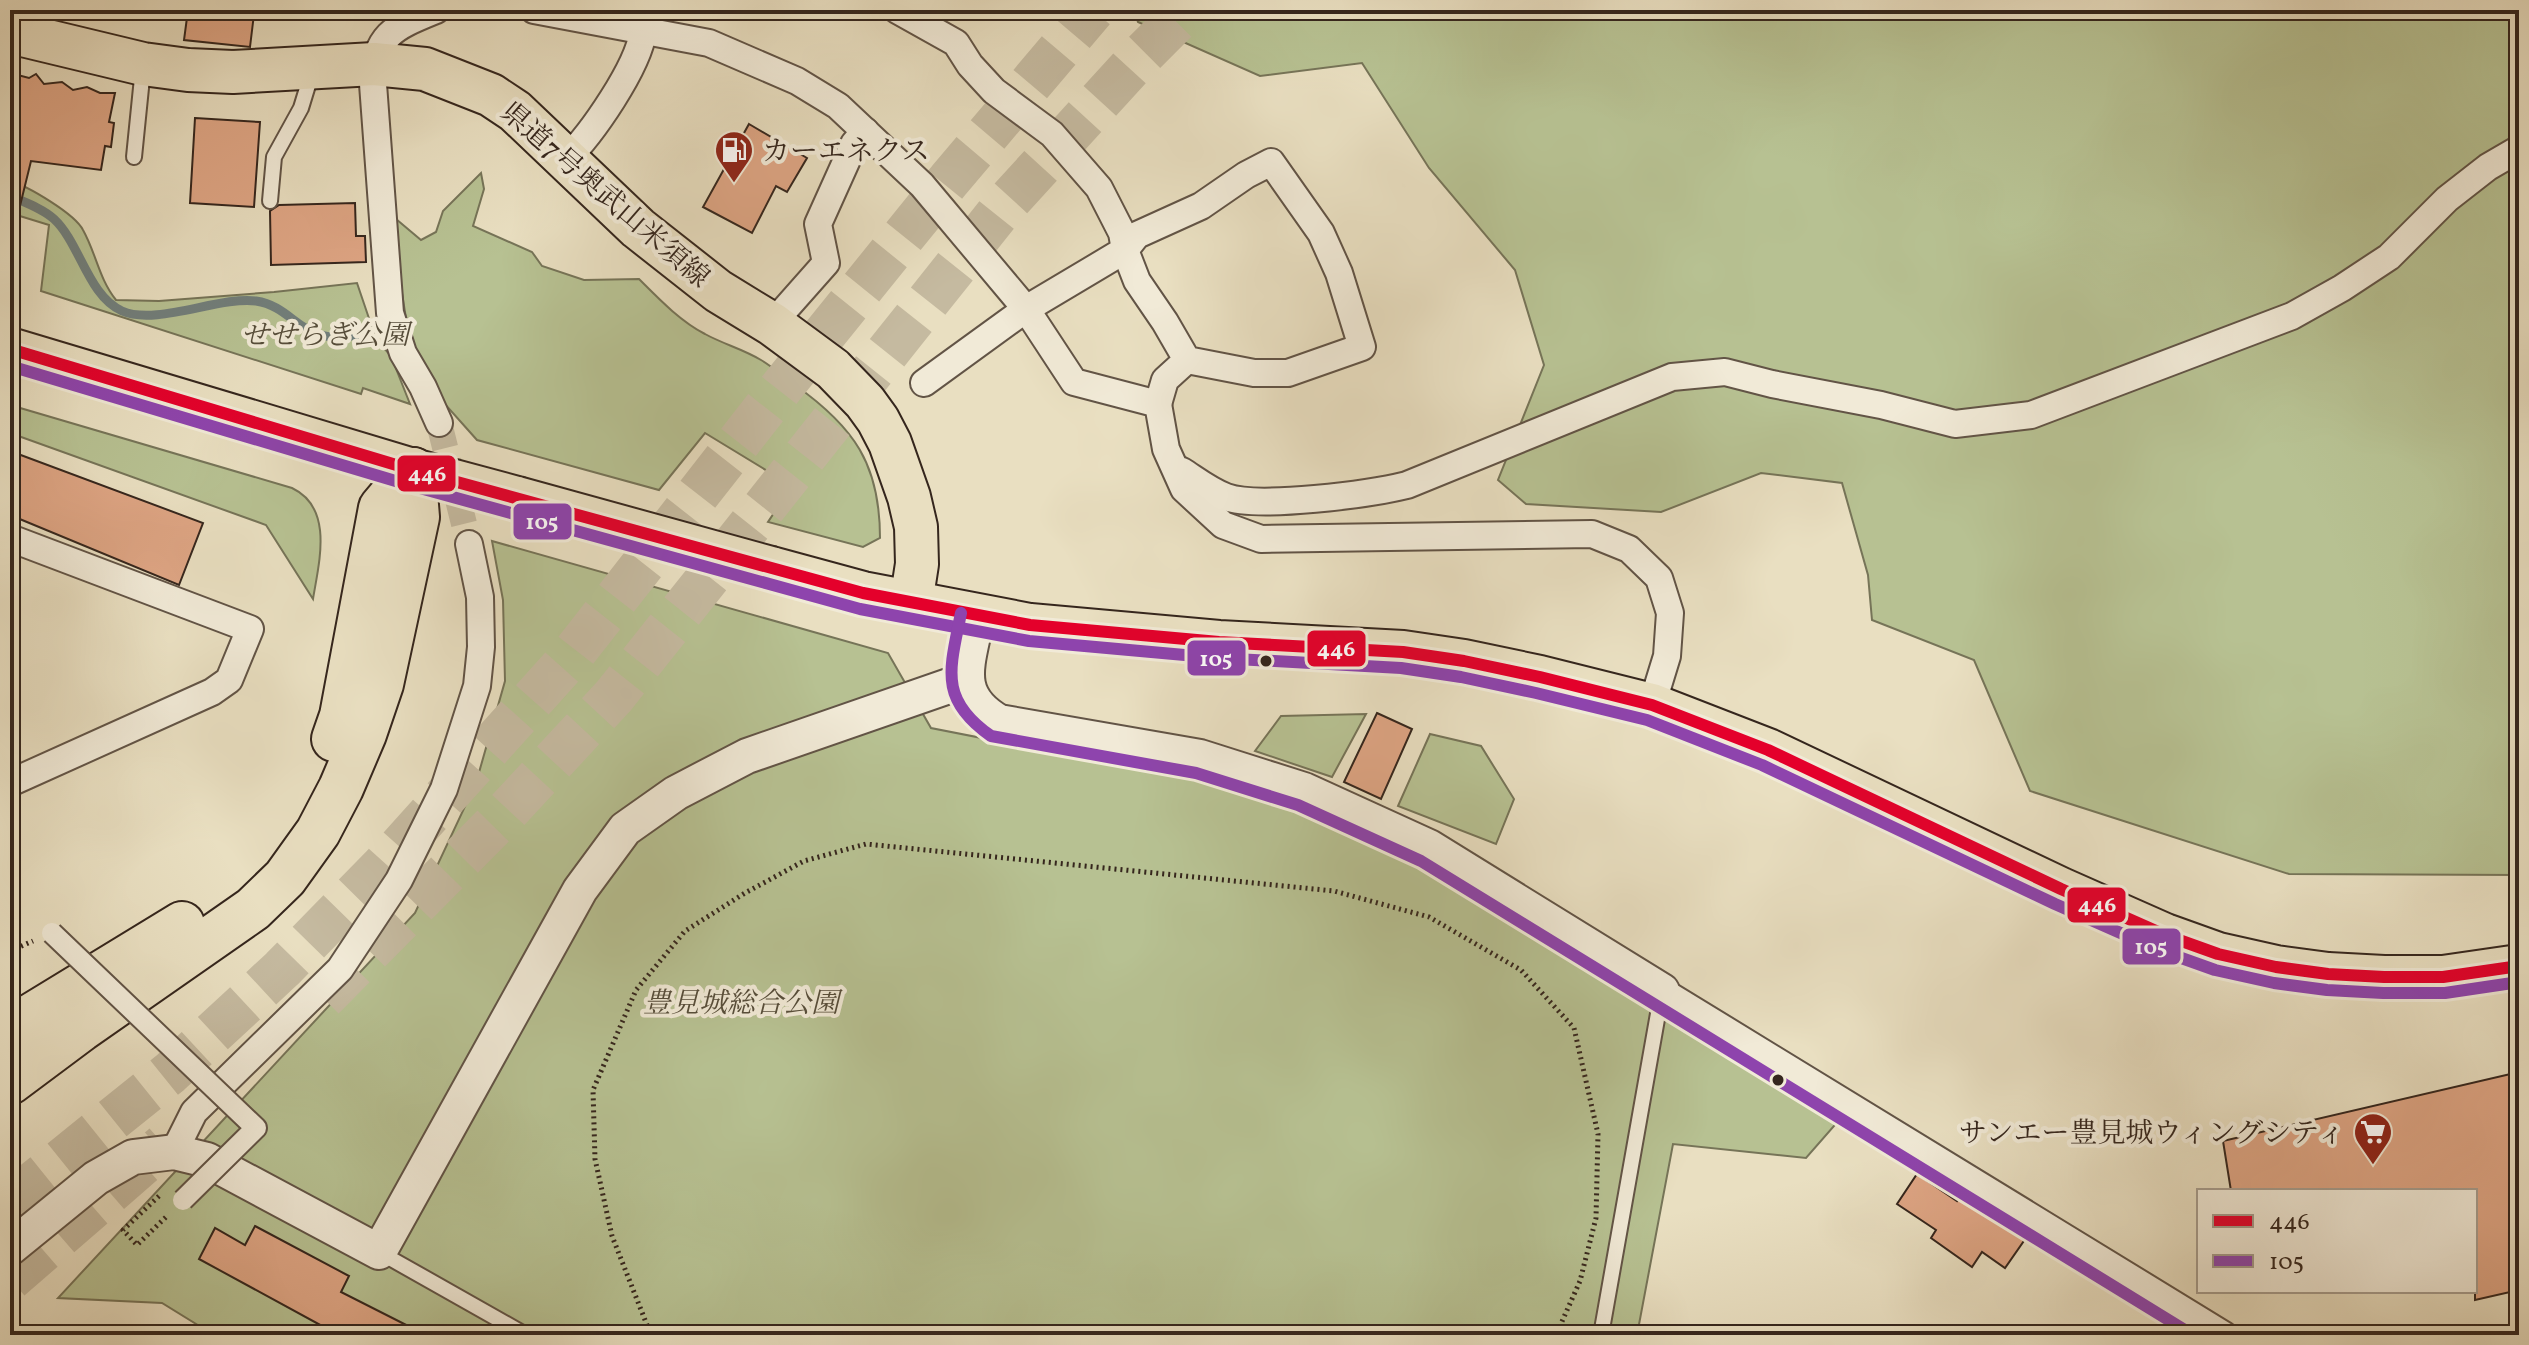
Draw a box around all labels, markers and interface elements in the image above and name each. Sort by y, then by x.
street label: 県道7号奥武山米須線 [491,94,717,298]
fuel station icon: カーエネクス [713,129,755,184]
place label: カーエネクス [762,133,930,172]
park label: せせらぎ公園 [241,317,413,356]
line badge: 446 [396,454,457,493]
text: 446 [408,460,446,491]
line badge: 105 [512,502,573,541]
text: 105 [526,508,558,539]
line badge: 446 [1306,629,1367,668]
text: 446 [1317,635,1355,666]
line badge: 105 [1186,639,1247,677]
text: 105 [1200,645,1232,676]
unlabelled marker [1258,653,1274,669]
line badge: 446 [2066,886,2127,924]
text: 446 [2078,891,2116,922]
line badge: 105 [2121,927,2182,966]
text: 105 [2135,933,2167,964]
park label: 豊見城総合公園 [643,985,843,1024]
unlabelled marker [1770,1072,1786,1088]
supermarket icon: サンエー豊見城ウィングシティ [2352,1111,2394,1166]
place label: サンエー豊見城ウィングシティ [1959,1115,2345,1154]
legend [2197,1189,2477,1293]
text: 446 [2269,1206,2310,1240]
text: 105 [2269,1246,2304,1280]

